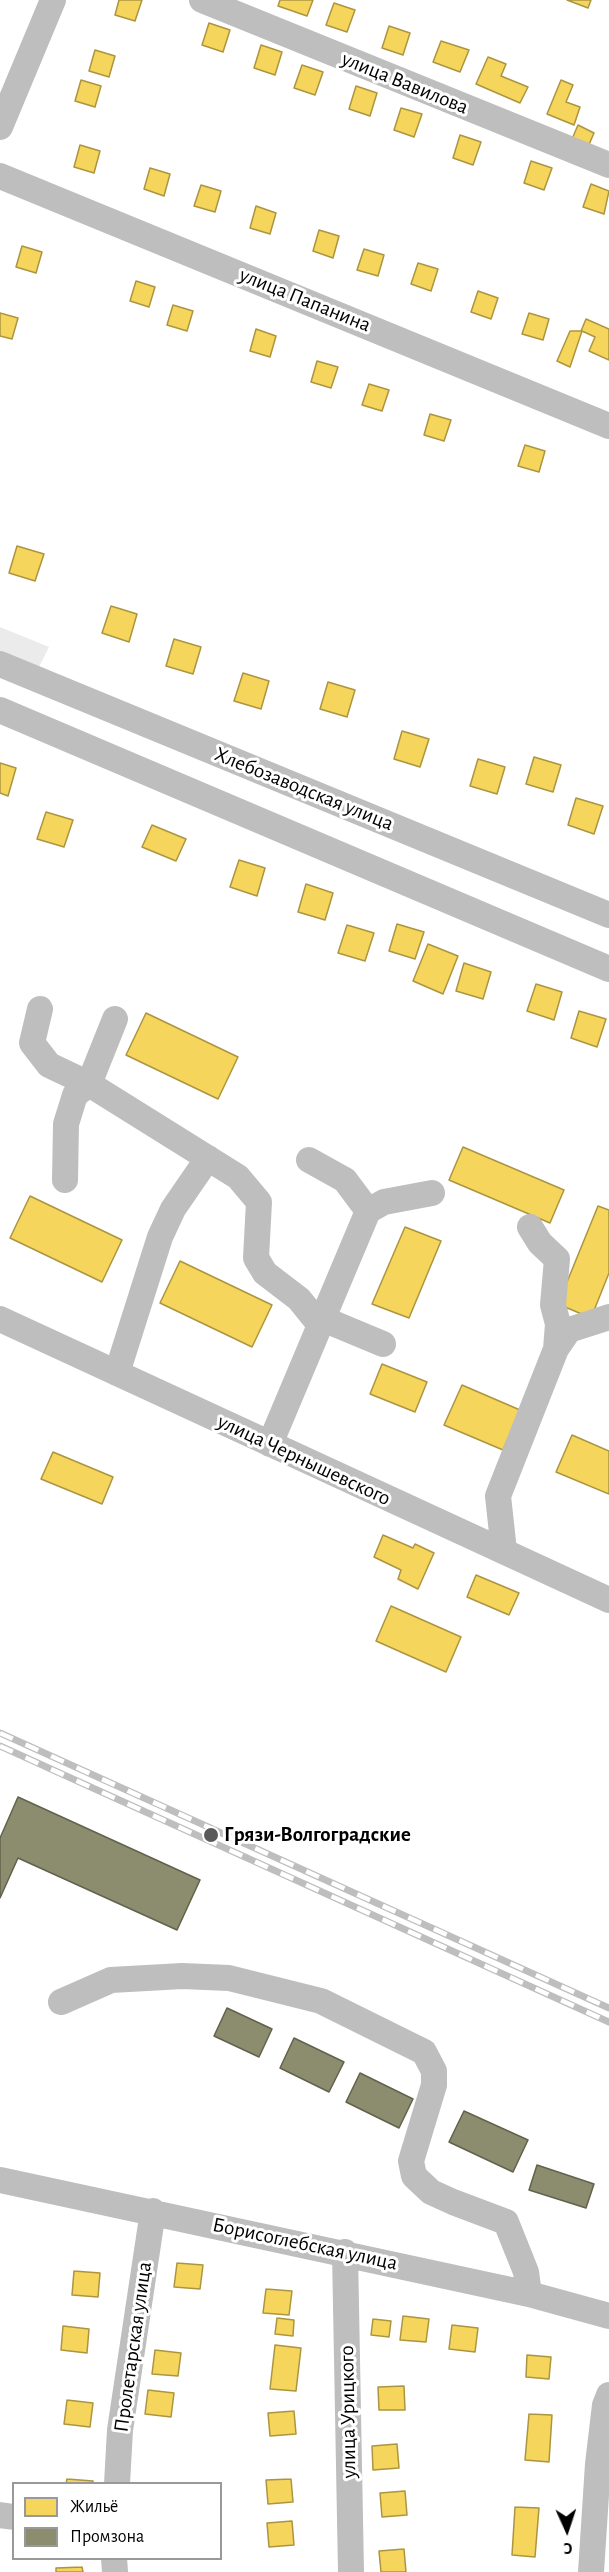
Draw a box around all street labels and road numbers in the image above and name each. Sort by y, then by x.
street label: улица Вавилова [338,46,472,120]
street label: улица Папанина [236,262,374,338]
street label: Хлебозаводская улица [211,742,397,836]
street label: улица Чернышевского [213,1409,395,1511]
street label: Борисоглебская улица [210,2212,400,2276]
street label: Пролетарская улица [109,2260,157,2434]
street label: улица Урицкого [334,2345,362,2479]

